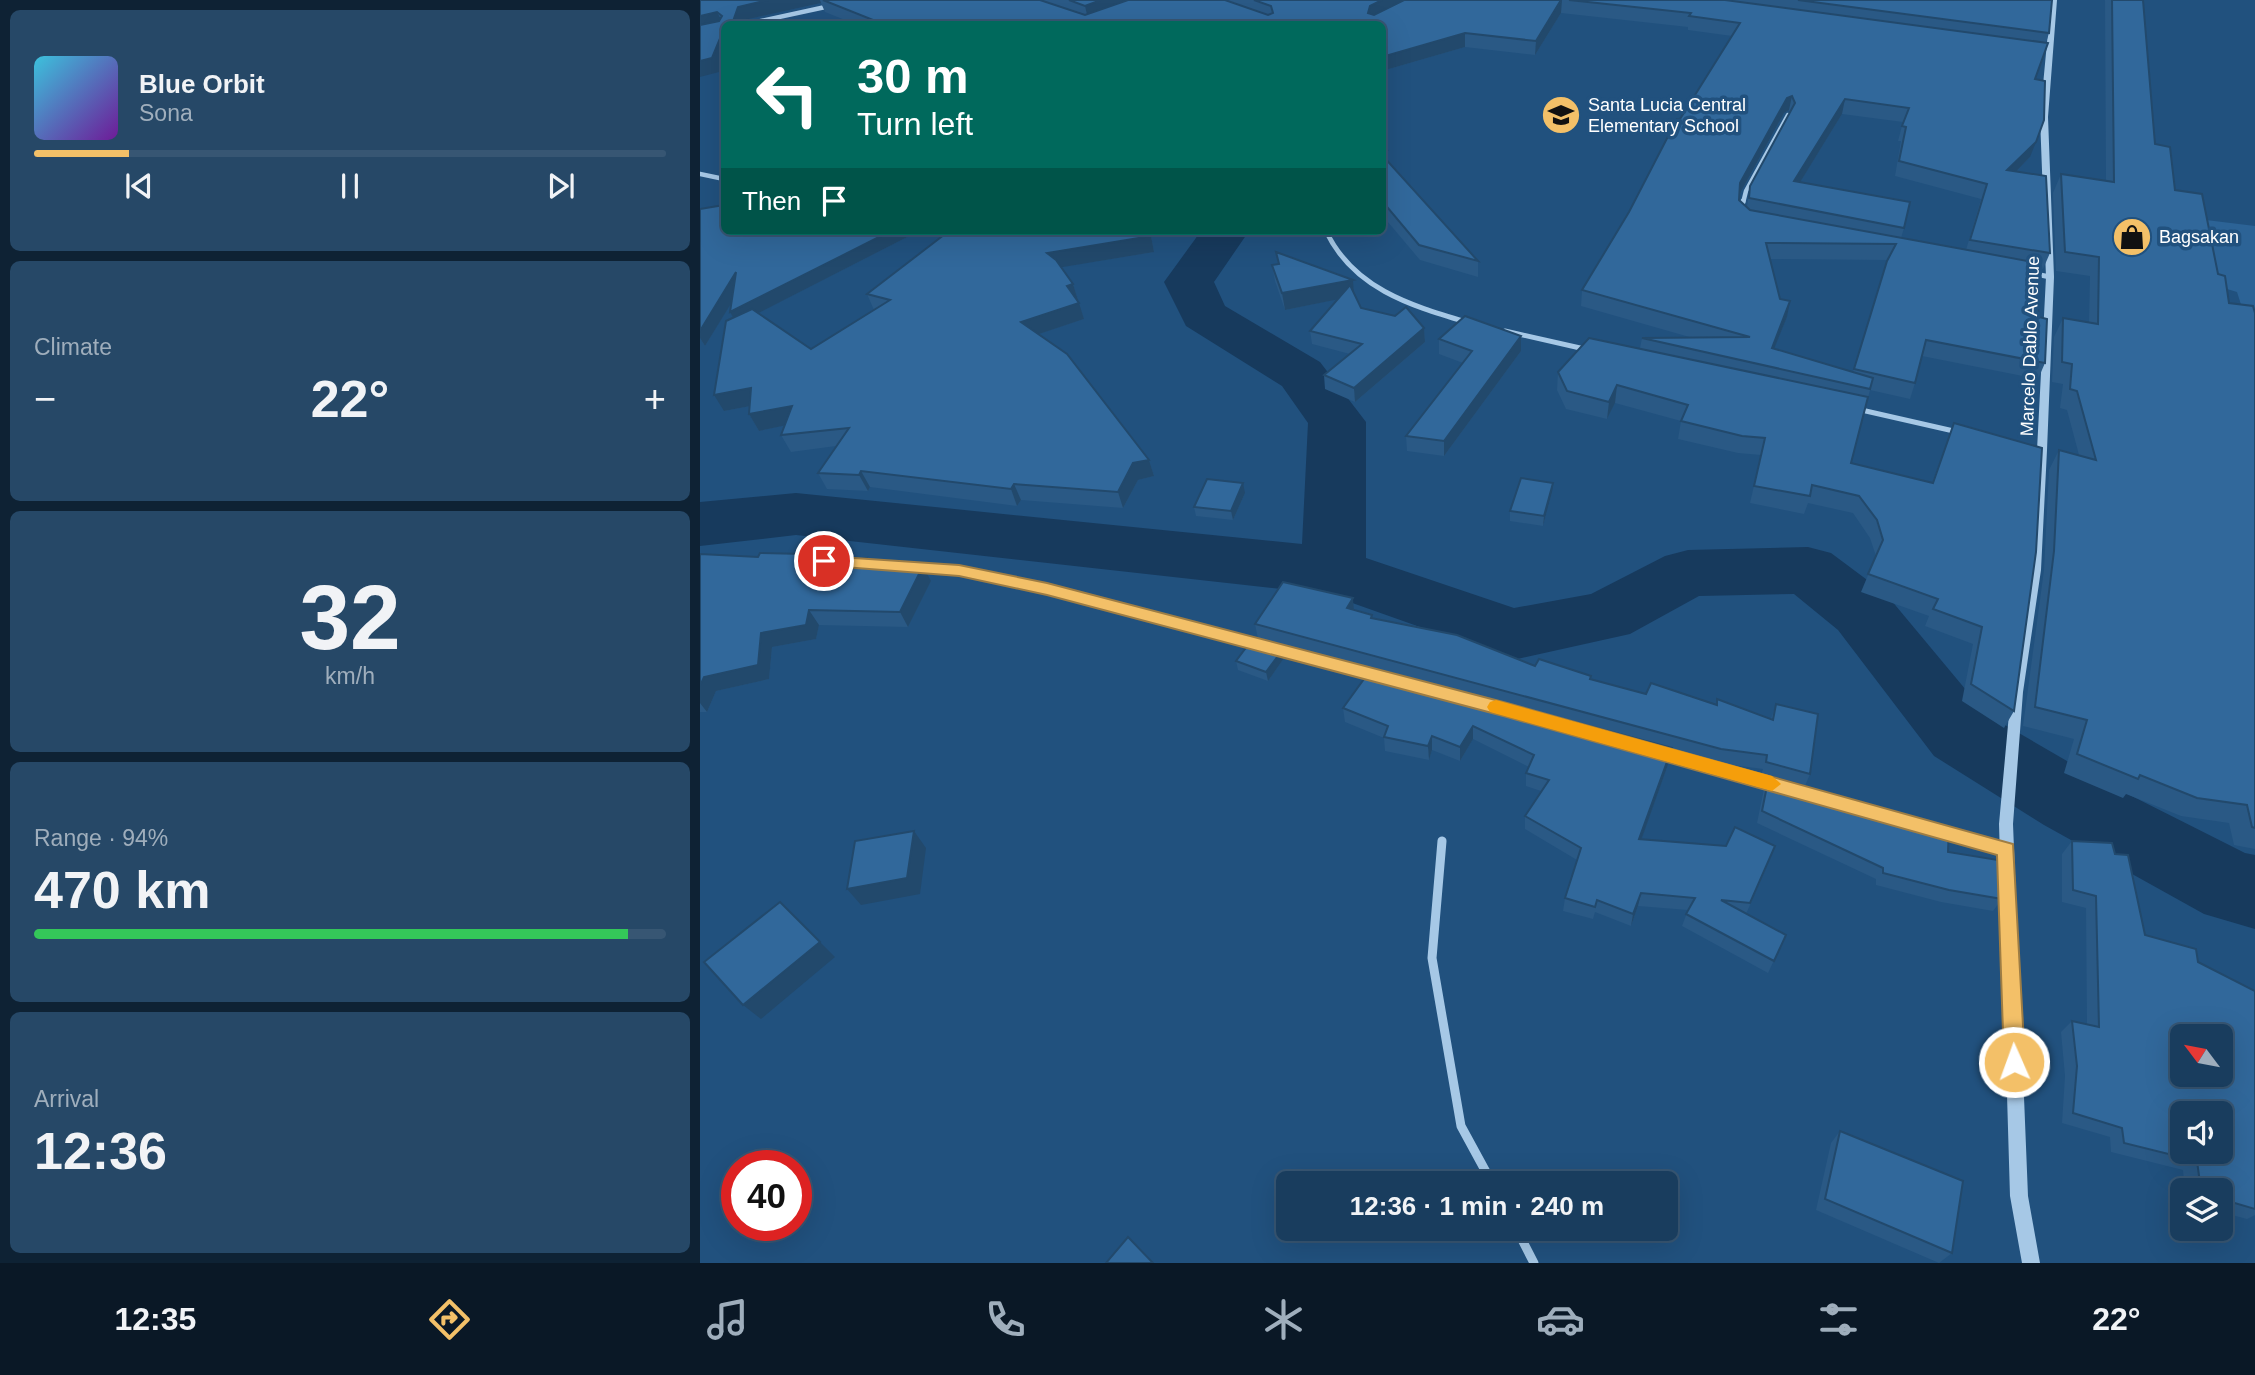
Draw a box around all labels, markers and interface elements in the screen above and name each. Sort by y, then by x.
icon: left [742,49,833,140]
text: 30 m [857,49,969,103]
text: Blue Orbit [139,69,265,99]
school or university icon: Santa Lucia Central Elementary School [1540,94,1582,136]
place label: Santa Lucia Central Elementary School [1588,95,1746,136]
text: Sona [139,100,193,126]
text: Turn left [857,106,973,142]
icon: previous [120,167,158,205]
icon: pause [331,167,369,205]
icon: next [542,167,580,205]
icon: arrive [815,182,853,220]
text: Then [742,186,801,216]
shop icon: Bagsakan [2111,216,2153,258]
place label: Bagsakan [2159,227,2239,247]
street label: Marcelo Dablo Avenue [2017,255,2043,437]
text: Climate [34,334,112,360]
text: 22° [311,370,389,428]
text: − [34,378,56,420]
text: + [644,378,666,420]
pin [794,531,854,591]
icon: arrive [805,542,843,580]
text: 32 [299,567,401,668]
text: km/h [325,663,375,689]
text: Range · 94% [34,825,168,851]
text: 470 km [34,861,210,919]
north arrow [2170,1024,2233,1087]
map controls [2170,1024,2233,1241]
position arrow [1977,1025,2051,1099]
text: Arrival [34,1086,99,1112]
button: sound [2170,1101,2233,1164]
text: 12:36 [34,1122,167,1180]
speed limit sign: 40 [721,1150,812,1241]
button: layers [2170,1178,2233,1241]
text: 12:36 · 1 min · 240 m [1350,1191,1604,1221]
icon: directions [425,1295,474,1344]
icon: music [703,1295,752,1344]
icon: phone [981,1295,1030,1344]
icon: climate [1259,1295,1308,1344]
icon: car [1536,1295,1585,1344]
icon: filters [1814,1295,1863,1344]
text: 12:35 [114,1301,196,1337]
text: 22° [2092,1301,2141,1337]

